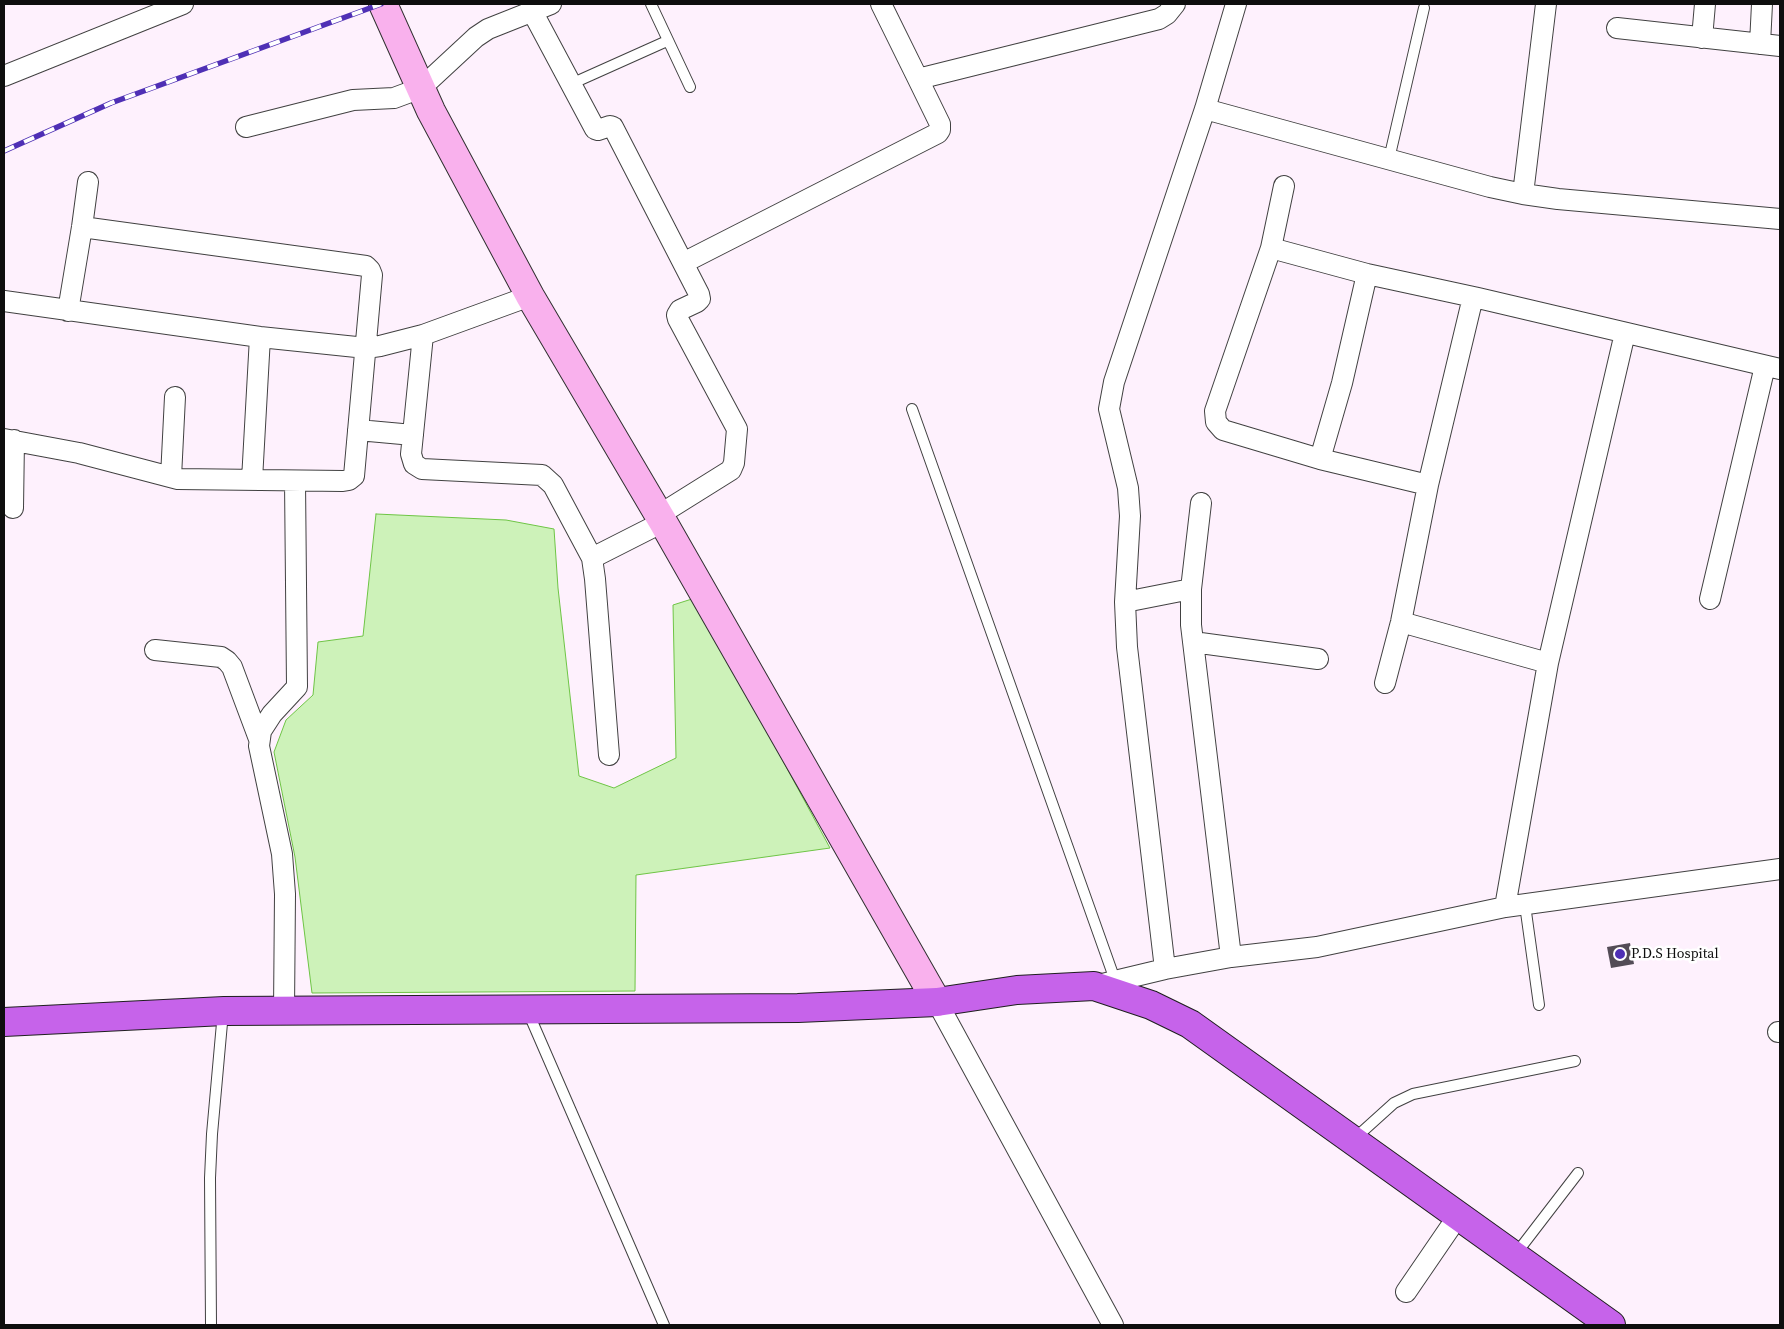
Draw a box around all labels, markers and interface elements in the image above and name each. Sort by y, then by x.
place label: P.D.S Hospital [1631,946,1719,962]
marker: P.D.S Hospital [1613,947,1627,961]

